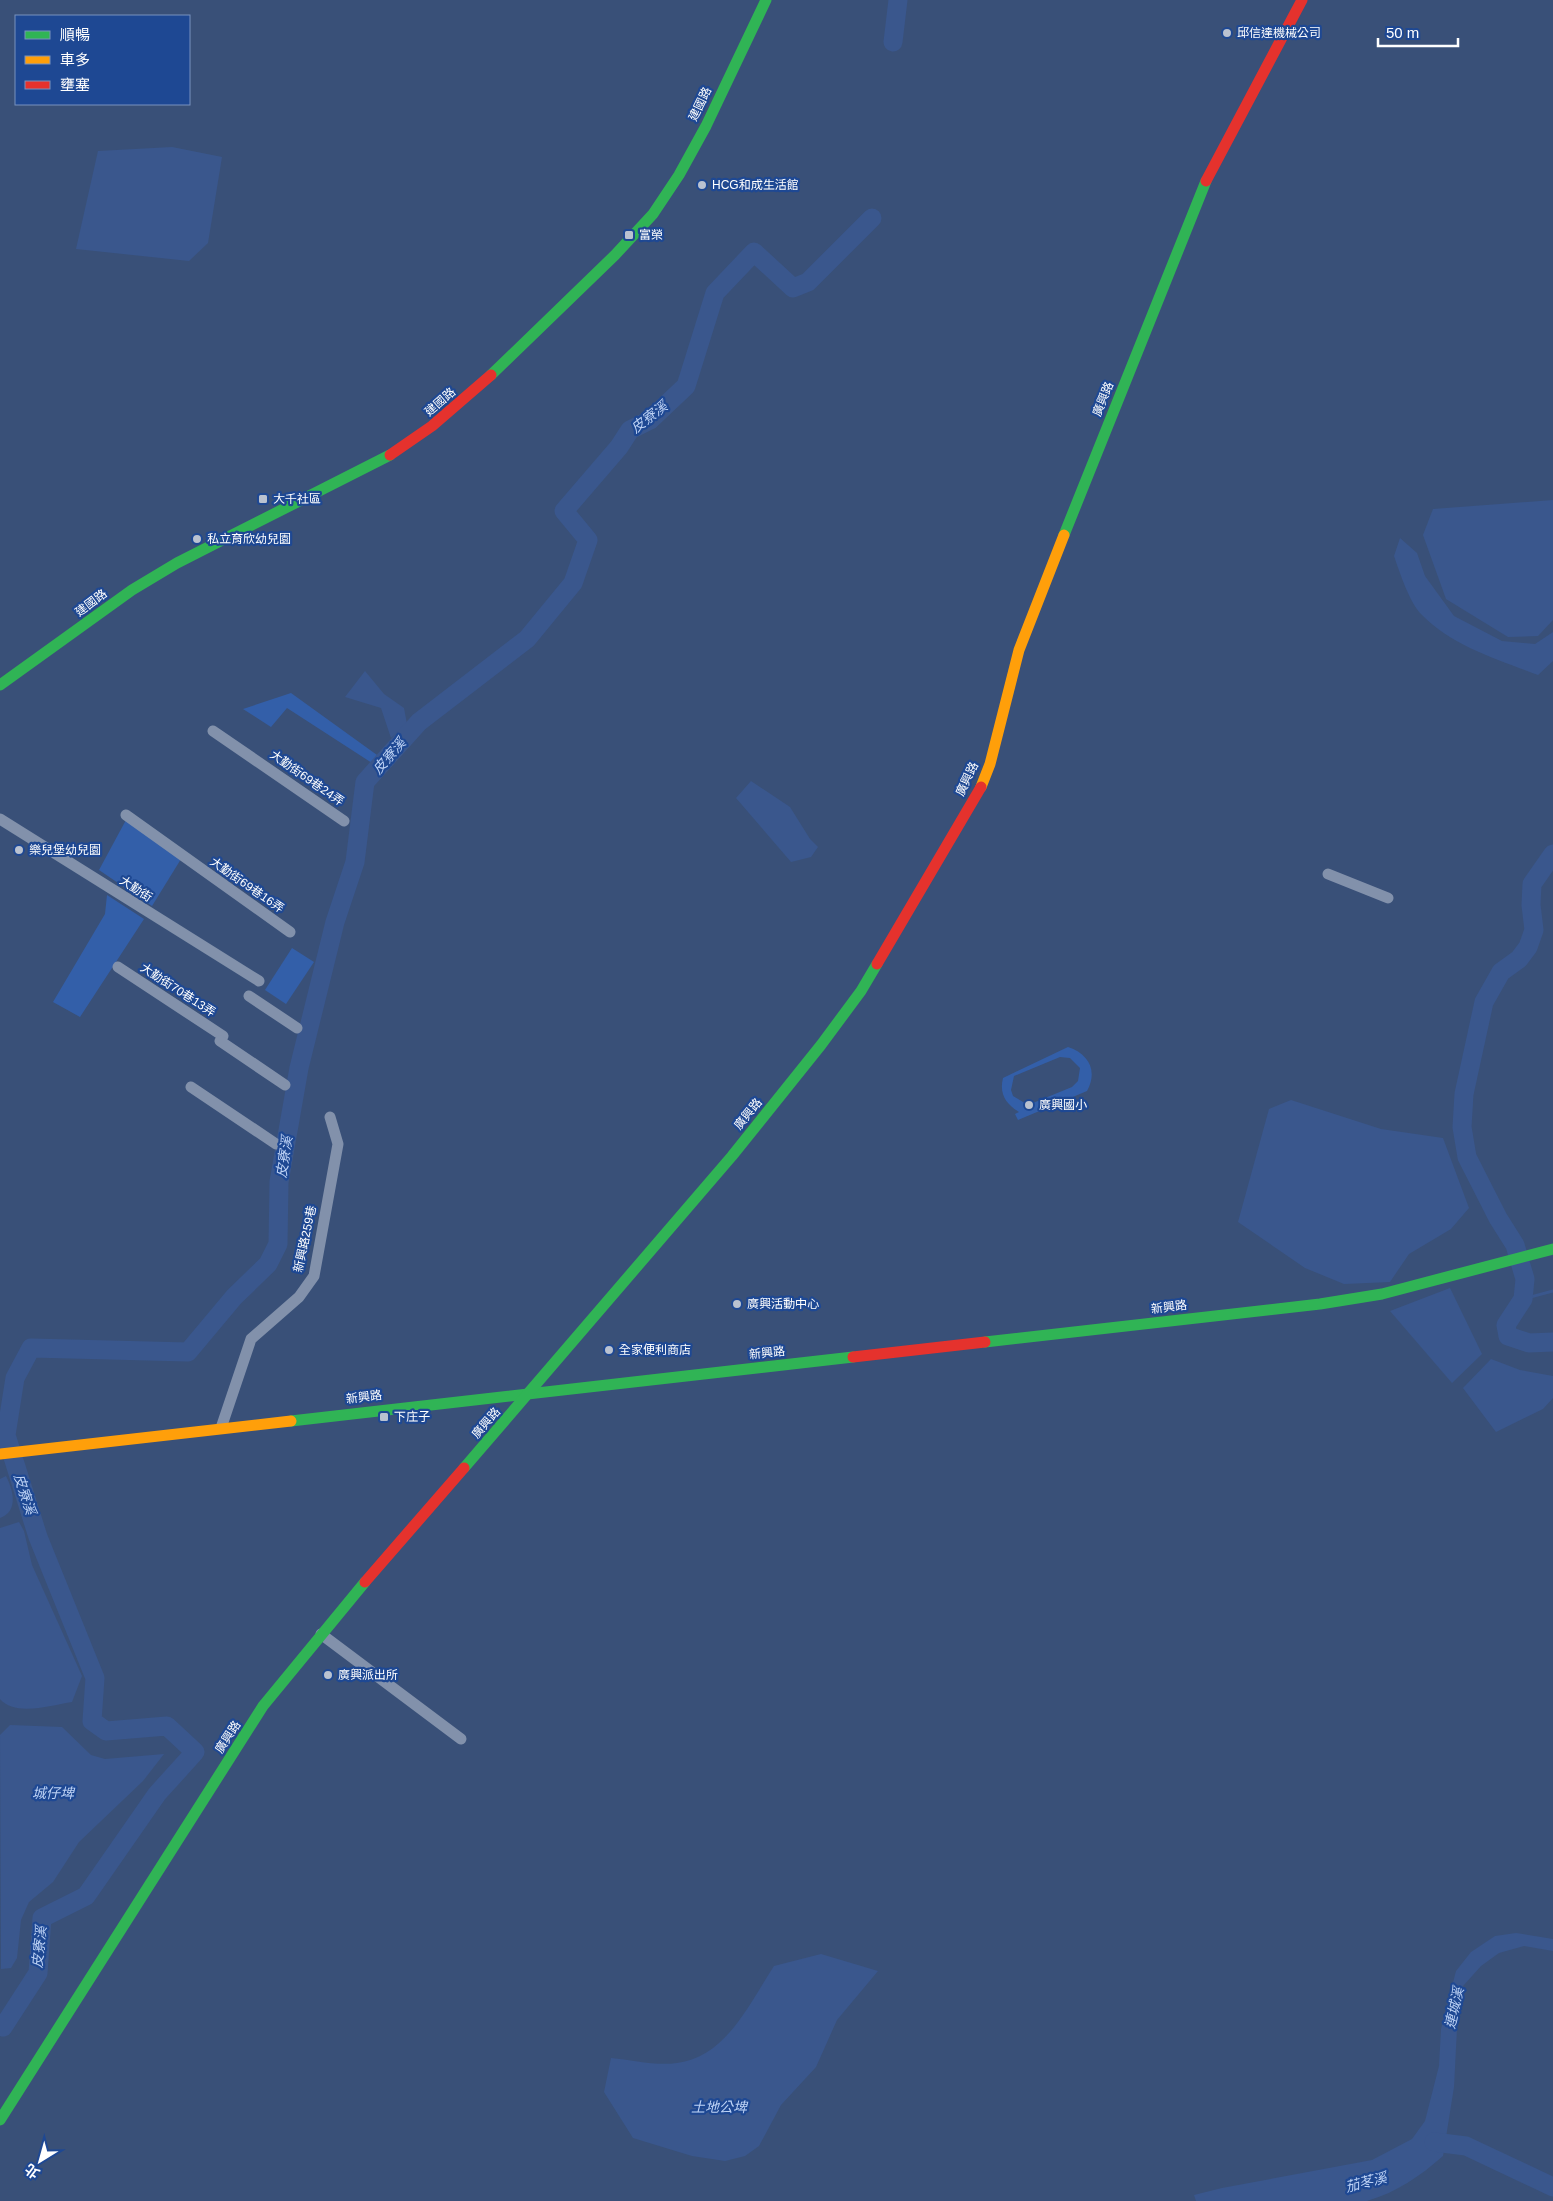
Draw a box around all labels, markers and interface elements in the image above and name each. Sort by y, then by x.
legend [15,15,190,105]
scale bar [1378,15,1458,47]
text: 50 m [1386,24,1419,41]
text: 順暢 [60,26,90,43]
place label: 邱信達機械公司 [1237,26,1321,40]
marker: 邱信達機械公司 [1221,27,1233,39]
text: 車多 [60,51,90,68]
text: 壅塞 [60,76,90,93]
street label: 建國路 [686,85,714,123]
place label: HCG和成生活館 [712,178,799,192]
marker: HCG和成生活館 [696,179,708,191]
place label: 富榮 [639,228,663,242]
marker: 富榮 [623,229,635,241]
street label: 廣興路 [1090,380,1116,418]
street label: 建國路 [422,385,458,419]
water label: 皮寮溪 [628,397,672,436]
place label: 大千社區 [273,492,321,506]
marker: 大千社區 [257,493,269,505]
place label: 私立育欣幼兒園 [207,532,291,546]
marker: 私立育欣幼兒園 [191,533,203,545]
street label: 建國路 [72,587,110,619]
water label: 皮寮溪 [369,733,410,777]
street label: 大勤街69巷24弄 [267,747,347,809]
street label: 廣興路 [953,760,981,798]
place label: 樂兒堡幼兒園 [29,843,101,857]
marker: 樂兒堡幼兒園 [13,844,25,856]
street label: 大勤街69巷16弄 [207,854,287,916]
street label: 大勤街 [117,873,155,905]
street label: 大勤街70巷13弄 [138,961,218,1019]
street label: 廣興路 [731,1096,765,1132]
place label: 廣興國小 [1039,1098,1087,1112]
marker: 廣興國小 [1023,1099,1035,1111]
water label: 皮寮溪 [273,1133,295,1179]
street label: 新興路259巷 [291,1204,319,1274]
place label: 廣興活動中心 [747,1297,819,1311]
marker: 廣興活動中心 [731,1298,743,1310]
street label: 新興路 [1150,1298,1188,1316]
place label: 全家便利商店 [619,1343,691,1357]
marker: 全家便利商店 [603,1344,615,1356]
street label: 新興路 [748,1344,786,1362]
street label: 新興路 [345,1388,383,1406]
street label: 廣興路 [469,1405,503,1441]
place label: 下庄子 [394,1410,430,1424]
marker: 下庄子 [378,1411,390,1423]
water label: 皮寮溪 [11,1472,40,1518]
place label: 廣興派出所 [338,1668,398,1682]
marker: 廣興派出所 [322,1669,334,1681]
street label: 廣興路 [212,1718,244,1756]
water label: 城仔埤 [32,1785,76,1801]
water label: 皮寮溪 [29,1923,49,1969]
water label: 連城溪 [1441,1984,1467,2030]
water label: 土地公埤 [691,2099,749,2115]
north arrow [15,2136,65,2186]
text: 北 [22,2161,43,2182]
water label: 茄苳溪 [1344,2169,1390,2195]

